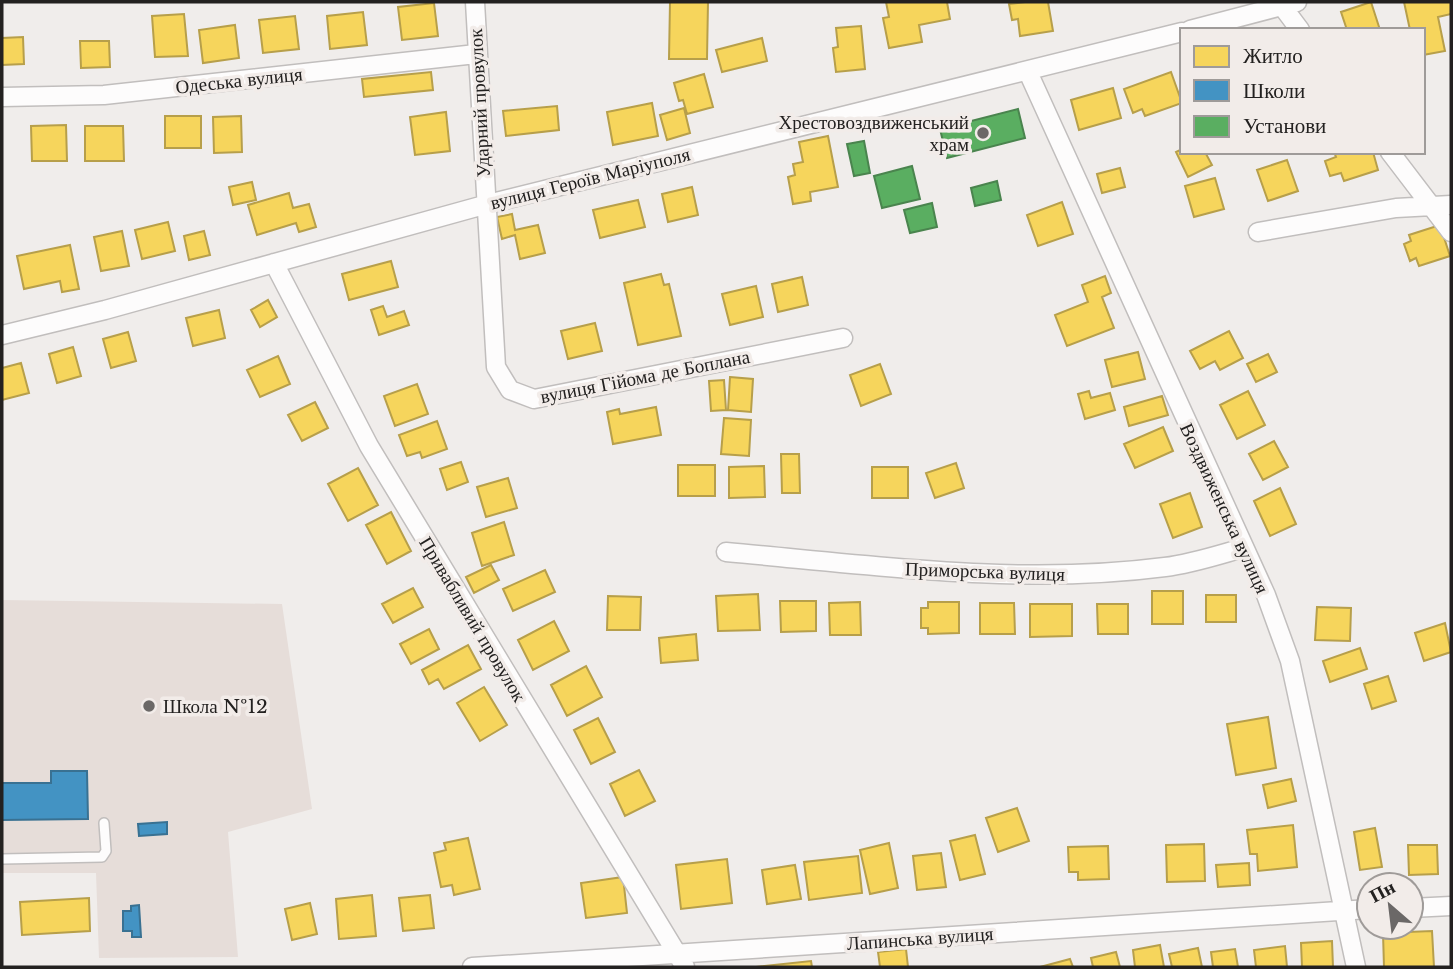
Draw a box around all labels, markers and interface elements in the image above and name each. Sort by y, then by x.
street label: Ударний провулок [464,27,495,178]
legend [1180,28,1425,154]
text: Житло [1243,43,1303,69]
street label: Одеська вулиця [174,62,304,99]
text: Школи [1243,78,1305,104]
place label: Хрестовоздвиженський храм [778,111,969,156]
text: Установи [1243,113,1326,139]
marker: Хрестовоздвиженський храм [975,125,991,141]
street label: вулиця Героїв Маріуполя [488,142,693,214]
street label: вулиця Гійома де Боплана [538,345,752,408]
street label: Воздвиженська вулиця [1175,419,1274,597]
street label: Привабливий провулок [414,533,531,707]
street label: Приморська вулиця [905,557,1066,586]
place label: Школа №12 [163,695,268,718]
marker: Школа №12 [141,698,157,714]
north arrow [1355,871,1425,941]
text: Пн [1365,875,1399,908]
street label: Лапинська вулиця [846,922,994,955]

